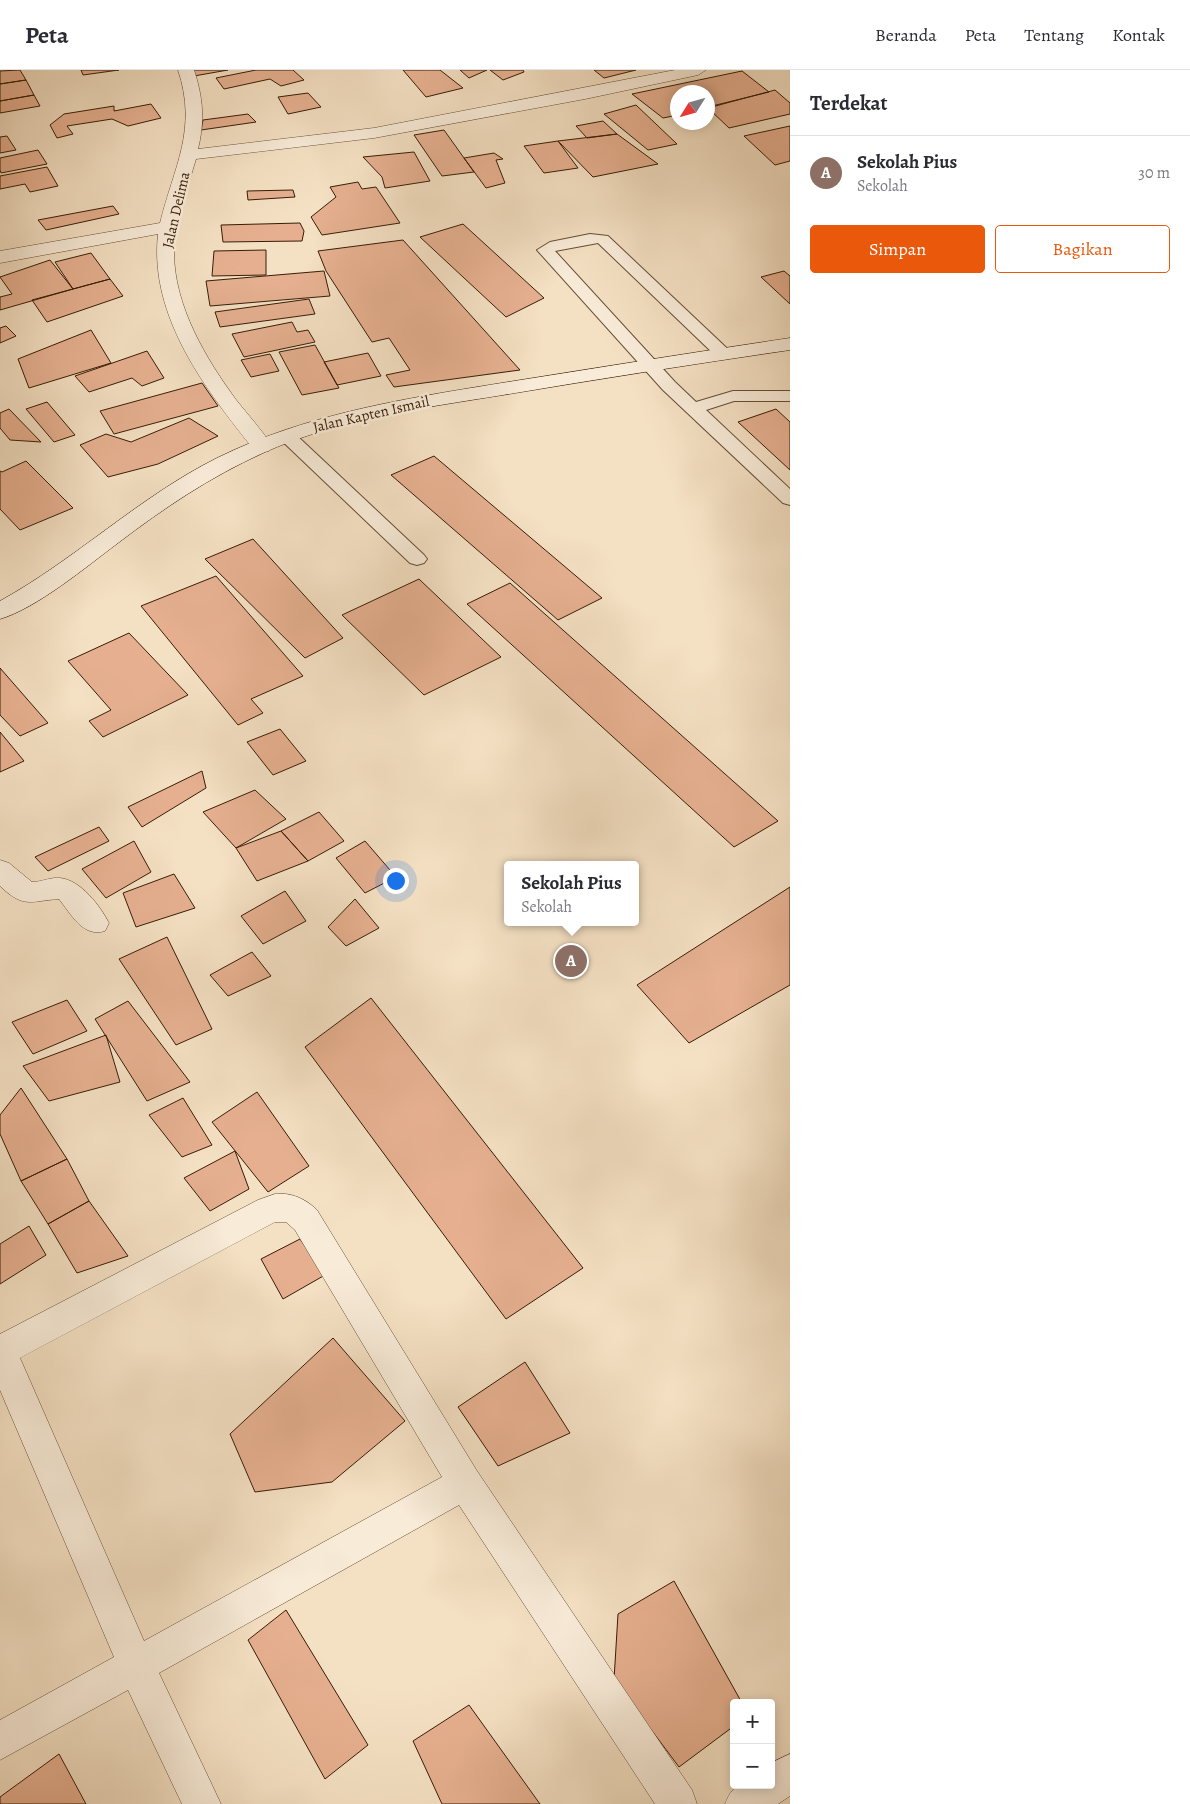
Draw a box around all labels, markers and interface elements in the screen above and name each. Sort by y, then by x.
text: Peta [25,19,69,51]
text: Beranda [875,23,937,47]
text: Peta [965,23,996,47]
text: Tentang [1024,23,1084,47]
text: Kontak [1112,23,1165,47]
north arrow [670,85,715,130]
text: Terdekat [810,89,888,117]
text: Sekolah Pius [857,149,957,175]
text: A [821,162,831,184]
text: 30 m [1138,162,1170,184]
street label: Jalan Delima [157,170,195,250]
text: Sekolah [857,175,908,197]
button: Simpan [810,225,985,273]
button: Bagikan [995,225,1170,273]
street label: Jalan Kapten Ismail [311,391,431,437]
popup [504,861,639,926]
your location [383,868,409,894]
text: Sekolah Pius [521,870,622,896]
text: Sekolah [521,896,572,918]
pin: A [555,942,587,980]
map controls [730,1699,775,1789]
button: + [730,1699,775,1744]
button: − [730,1744,775,1789]

